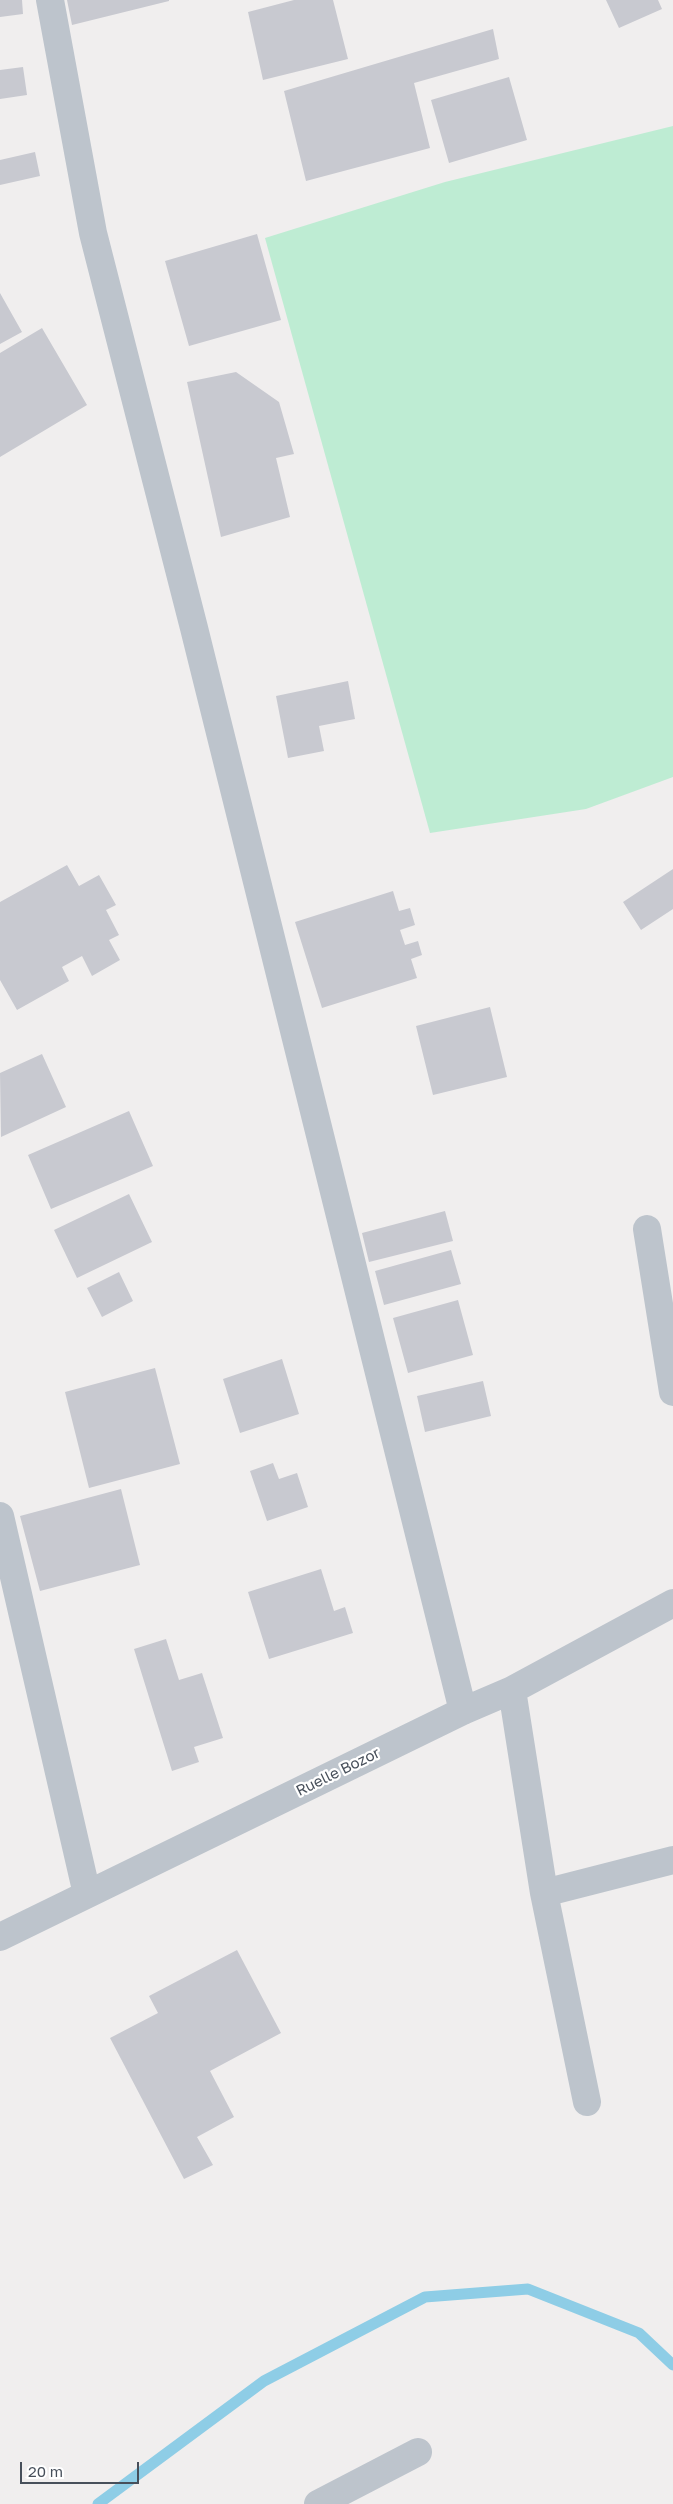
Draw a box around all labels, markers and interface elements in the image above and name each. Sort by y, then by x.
street label: Ruelle Bozor [293,1744,383,1800]
scale bar [22,2452,141,2484]
text: 20 m [28,2462,63,2480]

